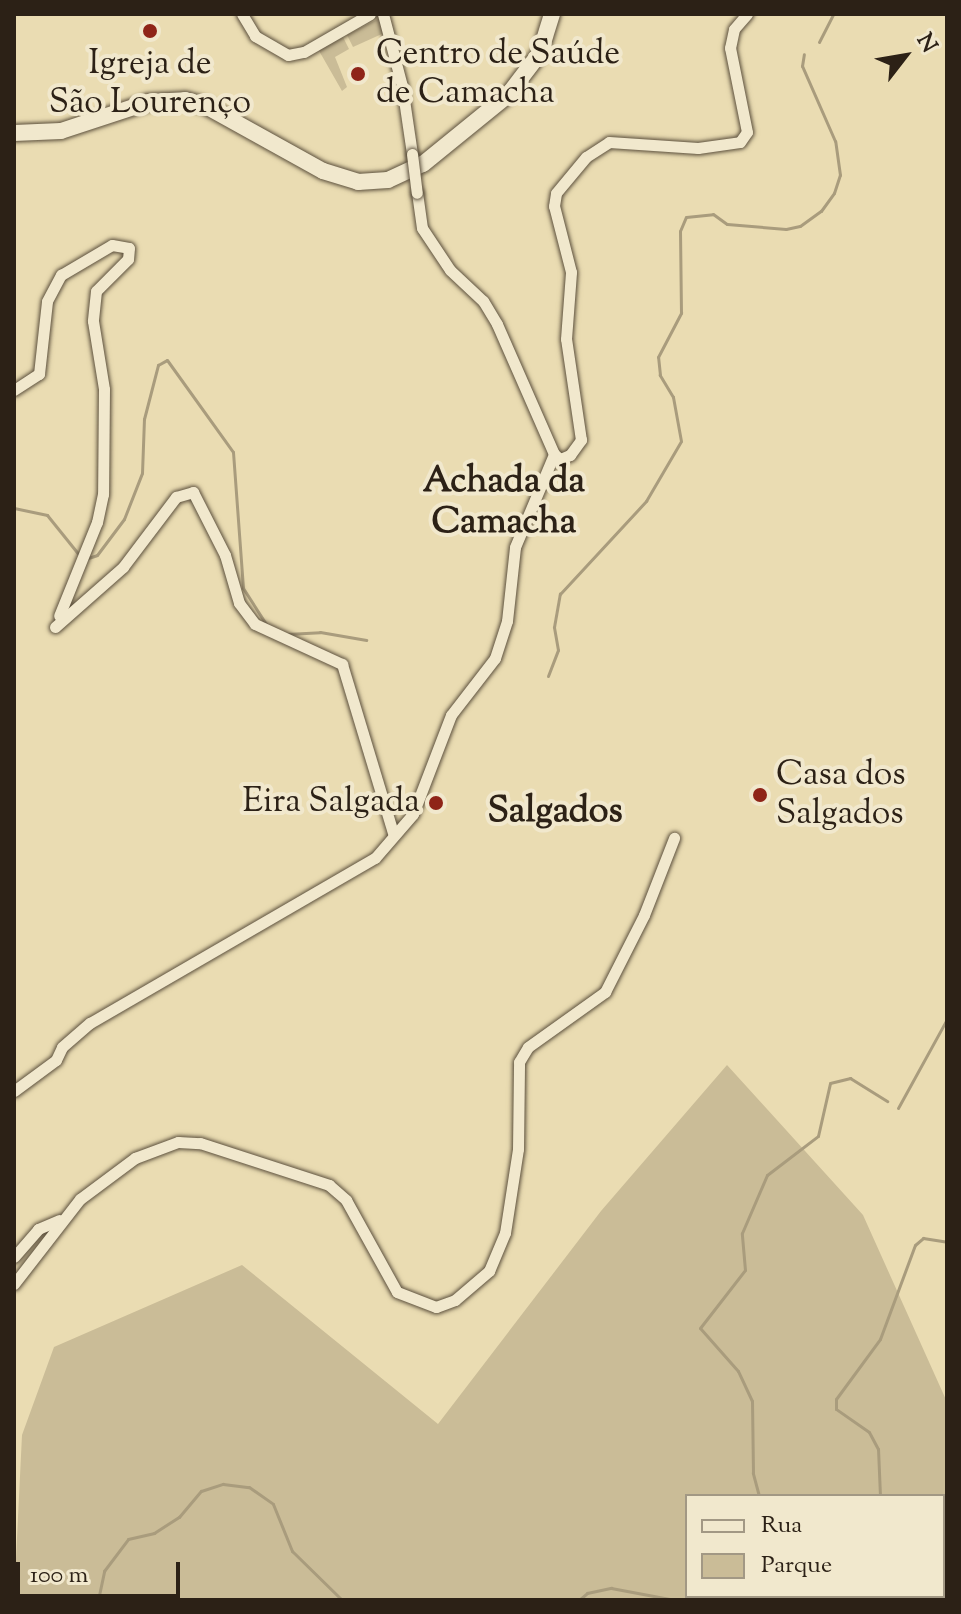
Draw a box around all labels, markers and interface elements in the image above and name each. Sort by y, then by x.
north arrow [865,16,945,96]
marker: Igreja de São Lourenço [141,22,159,40]
text: N [907,28,944,59]
place label: Centro de Saúde de Camacha [376,34,620,114]
place label: Igreja de São Lourenço [49,44,251,124]
marker: Centro de Saúde de Camacha [347,63,369,85]
district label: Achada da Camacha [423,460,585,545]
place label: Casa dos Salgados [776,755,906,834]
place label: Eira Salgada [243,783,420,823]
marker: Casa dos Salgados [751,786,769,804]
district label: Salgados [487,791,623,835]
marker: Eira Salgada [427,794,445,812]
legend [685,1494,945,1598]
text: Rua [761,1509,802,1543]
scale bar [20,1546,184,1596]
text: Parque [761,1549,832,1583]
text: 100 m [30,1559,88,1593]

